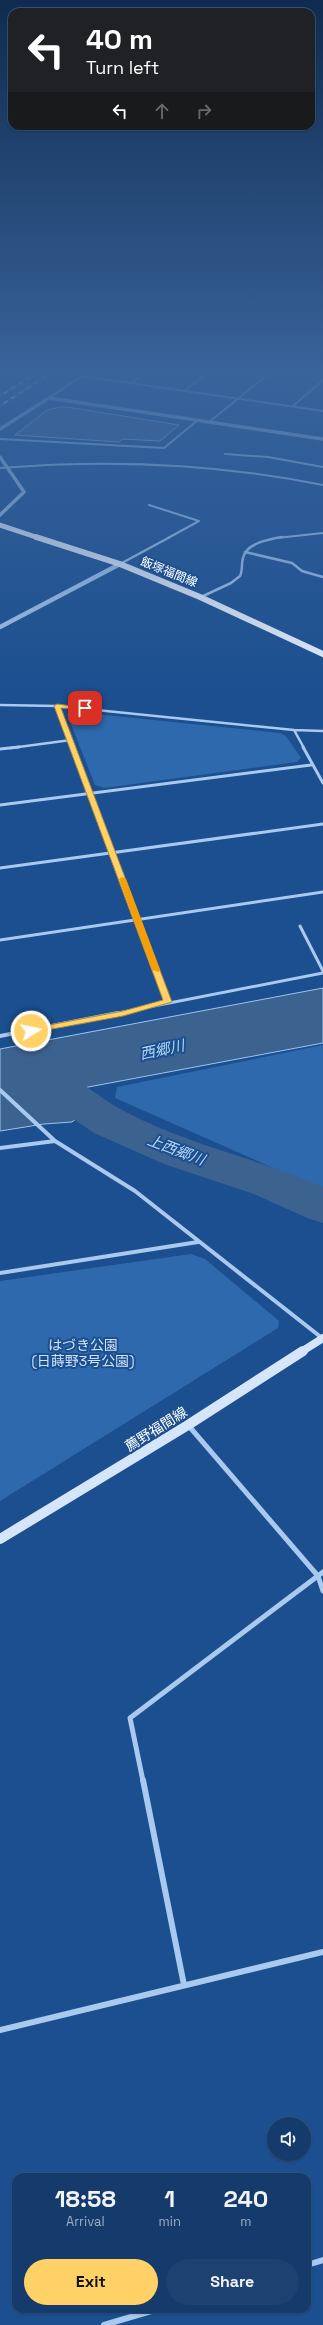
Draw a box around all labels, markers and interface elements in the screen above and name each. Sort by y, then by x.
text: 40 m [86,21,153,57]
icon: left [20,24,72,76]
text: Turn left [86,56,159,79]
icon: left [109,100,131,122]
icon: ahead [151,100,173,122]
icon: right [193,100,215,122]
street label: 飯塚福間線 [138,553,200,591]
pin [68,691,102,725]
icon: arrive [74,697,96,719]
position arrow [10,1010,52,1052]
water label: 西郷川 [138,1035,188,1063]
water label: 上西郷川 [145,1130,209,1170]
park label: はづき公園 (日蒔野3号公園) [31,1336,135,1370]
street label: 薦野福間線 [122,1403,190,1455]
map controls [267,2117,311,2161]
button: sound [267,2117,311,2161]
text: 18:58 [55,2183,116,2214]
text: 1 [164,2183,175,2214]
text: 240 [224,2183,268,2214]
text: Arrival [66,2213,105,2230]
text: min [159,2213,181,2230]
text: m [240,2213,252,2230]
button: Exit [24,2259,158,2305]
button: Share [166,2259,299,2305]

